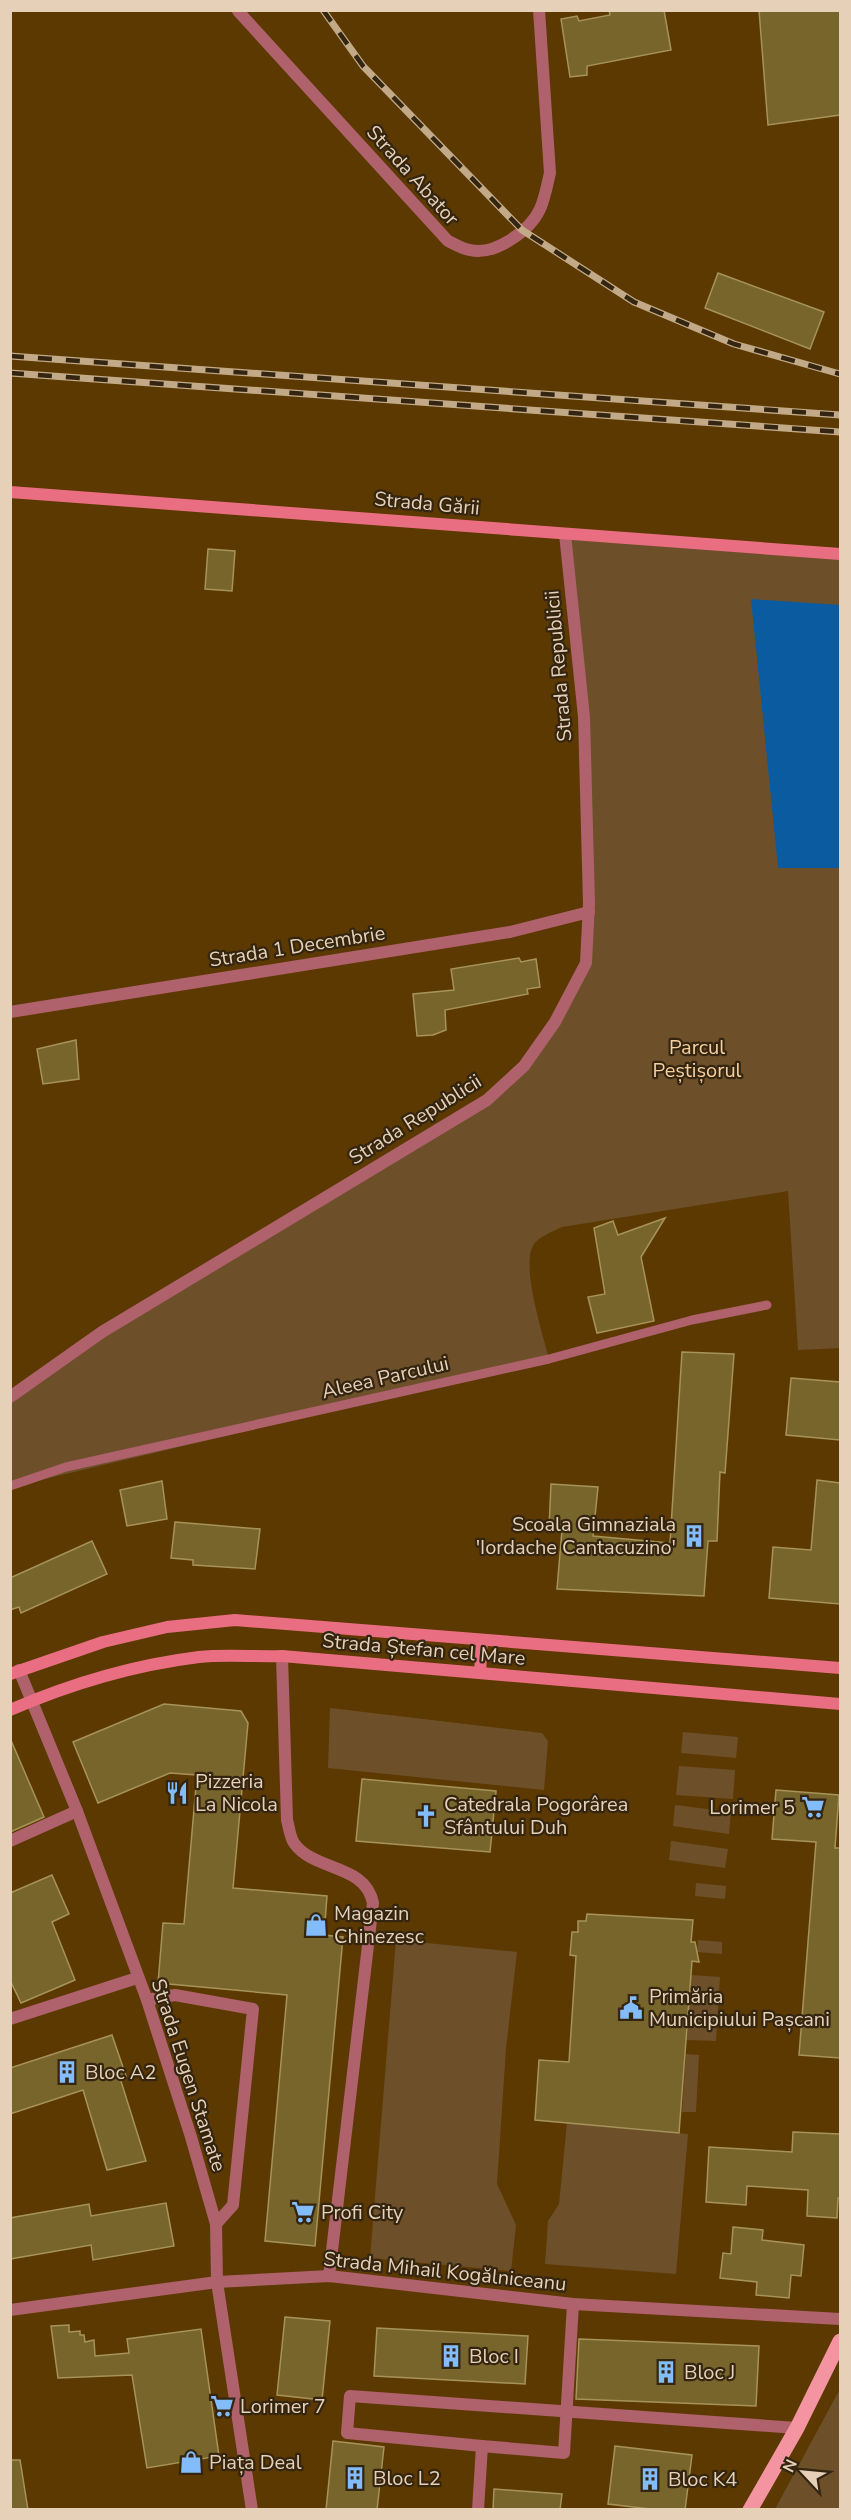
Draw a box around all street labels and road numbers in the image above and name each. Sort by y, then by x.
street label: Strada Abator [360,119,465,231]
street label: Strada Gării [373,485,481,522]
street label: Strada Republicii [538,589,579,743]
street label: Strada 1 Decembrie [207,919,387,974]
street label: Strada Republicii [344,1068,487,1171]
street label: Aleea Parcului [319,1350,451,1405]
street label: Strada Ștefan cel Mare [321,1627,527,1672]
street label: Strada Eugen Stamate [145,1975,232,2175]
street label: Strada Mihail Kogălniceanu [322,2245,568,2298]

